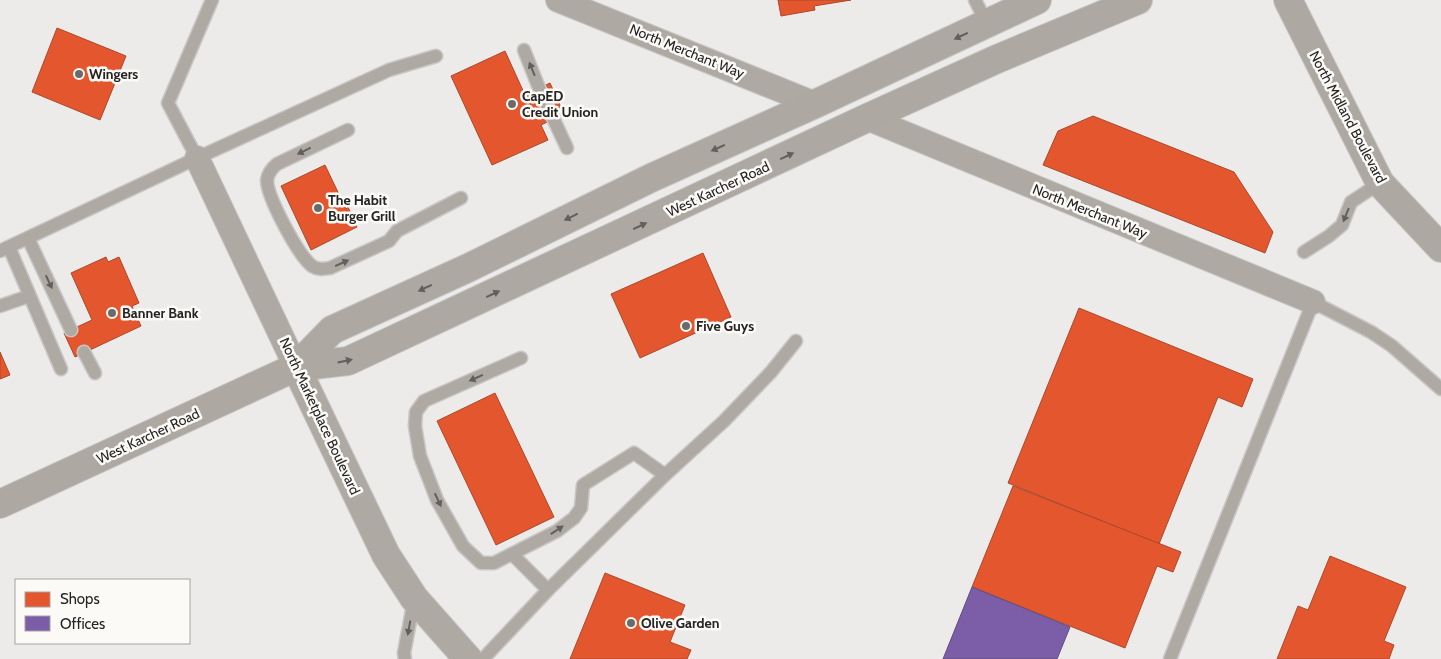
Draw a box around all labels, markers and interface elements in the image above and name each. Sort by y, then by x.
street label: North Merchant Way [627,20,747,82]
one-way arrow [954,32,968,40]
street label: North Midland Boulevard [1305,48,1391,186]
one-way arrow [527,62,535,76]
place label: Wingers [89,65,138,83]
marker: Wingers [73,68,85,80]
place label: CapED Credit Union [522,87,598,121]
marker: CapED Credit Union [506,98,518,110]
one-way arrow [711,144,725,152]
one-way arrow [297,147,311,155]
one-way arrow [780,152,794,160]
street label: West Karcher Road [664,157,772,221]
street label: North Merchant Way [1030,180,1150,242]
place label: The Habit Burger Grill [328,191,396,225]
marker: The Habit Burger Grill [312,202,324,214]
one-way arrow [1341,208,1349,222]
one-way arrow [564,213,578,221]
one-way arrow [633,221,647,229]
one-way arrow [335,258,349,266]
one-way arrow [45,275,53,289]
one-way arrow [418,284,432,292]
one-way arrow [486,290,500,298]
place label: Banner Bank [122,304,199,322]
marker: Banner Bank [106,307,118,319]
place label: Five Guys [696,317,754,335]
marker: Five Guys [680,320,692,332]
street label: North Marketplace Boulevard [276,335,364,497]
one-way arrow [337,356,353,364]
one-way arrow [469,374,483,382]
street label: West Karcher Road [94,404,202,468]
one-way arrow [433,492,442,507]
one-way arrow [551,525,564,534]
legend [15,579,190,644]
text: Shops [60,590,100,608]
place label: Olive Garden [641,614,719,632]
text: Offices [60,615,105,633]
marker: Olive Garden [625,617,637,629]
one-way arrow [404,621,412,637]

